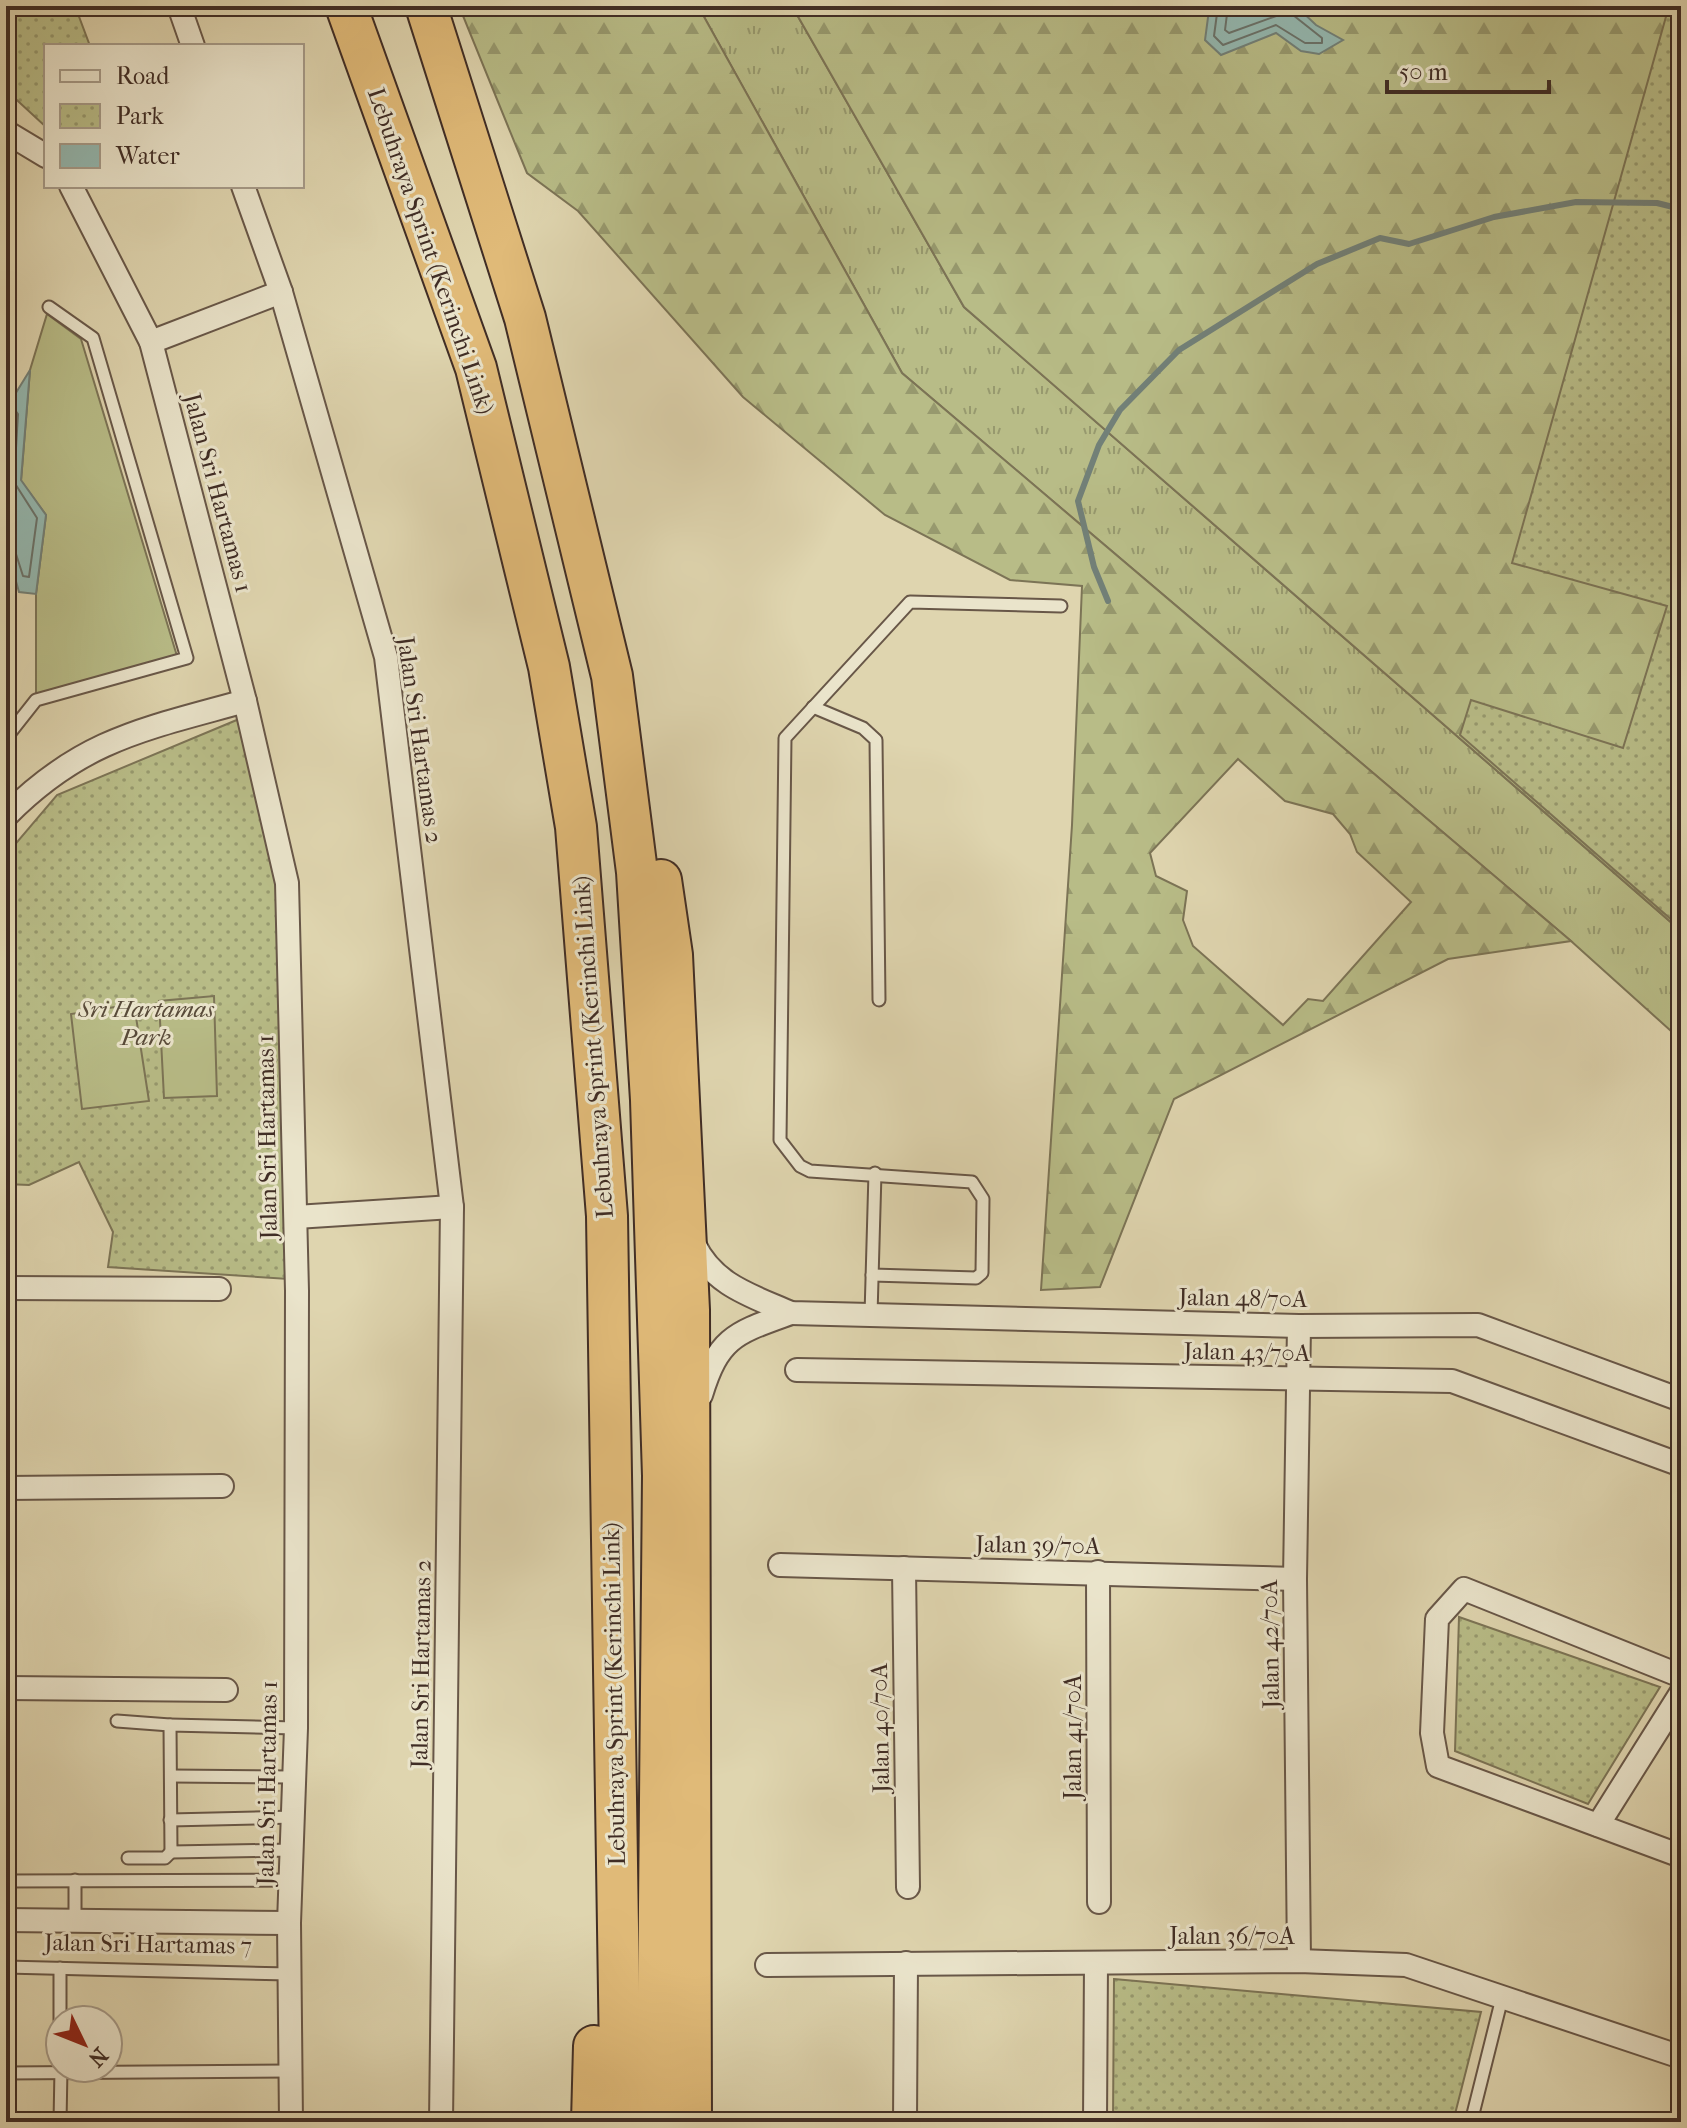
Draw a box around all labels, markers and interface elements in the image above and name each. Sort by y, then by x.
legend [44,44,304,188]
scale bar [1387,44,1549,94]
text: 50 m [1399,58,1448,86]
text: Road [116,62,170,90]
street label: Lebuhraya Sprint (Kerinchi Link) [362,84,500,418]
text: Park [116,102,164,130]
text: Water [115,142,180,170]
street label: Jalan Sri Hartamas 1 [177,388,258,596]
street label: Jalan Sri Hartamas 2 [391,633,448,845]
street label: Lebuhraya Sprint (Kerinchi Link) [567,875,619,1219]
park label: Sri Hartamas Park [77,995,214,1051]
street label: Jalan Sri Hartamas 1 [251,1034,283,1242]
street label: Jalan 48/70A [1176,1283,1308,1313]
street label: Jalan 43/70A [1181,1337,1311,1367]
street label: Lebuhraya Sprint (Kerinchi Link) [597,1522,631,1866]
street label: Jalan 39/70A [973,1530,1101,1560]
street label: Jalan Sri Hartamas 2 [405,1559,437,1771]
street label: Jalan 42/70A [1255,1579,1285,1711]
street label: Jalan 40/70A [865,1662,895,1795]
street label: Jalan 41/70A [1059,1674,1087,1802]
street label: Jalan Sri Hartamas 1 [251,1680,283,1888]
street label: Jalan 36/70A [1167,1922,1295,1950]
street label: Jalan Sri Hartamas 7 [42,1928,252,1960]
north arrow [44,2004,124,2084]
text: N [82,2042,113,2072]

